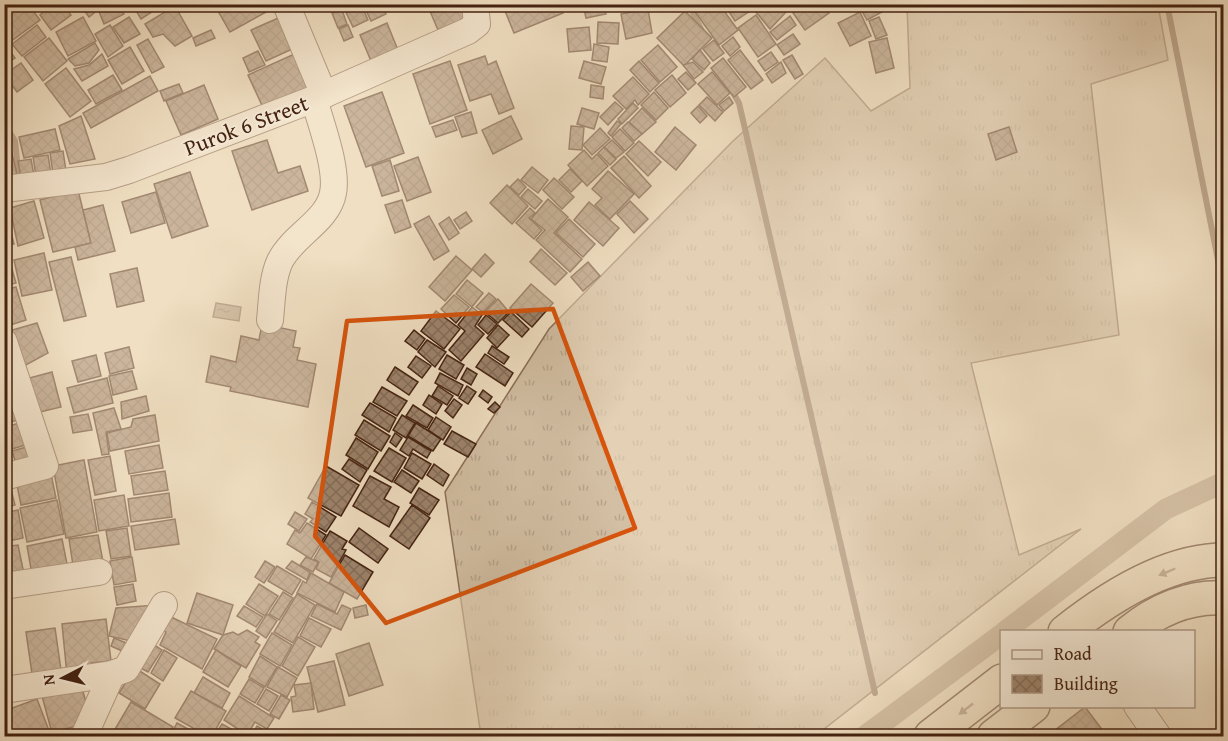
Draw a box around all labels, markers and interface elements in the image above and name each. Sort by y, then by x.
street label: Purok 6 Street [179,87,313,163]
one-way arrow [1158,568,1176,577]
legend [1000,630,1195,708]
text: Road [1054,640,1092,667]
north arrow [33,648,93,708]
text: Building [1054,670,1118,697]
text: N [36,673,61,687]
one-way arrow [959,702,974,714]

